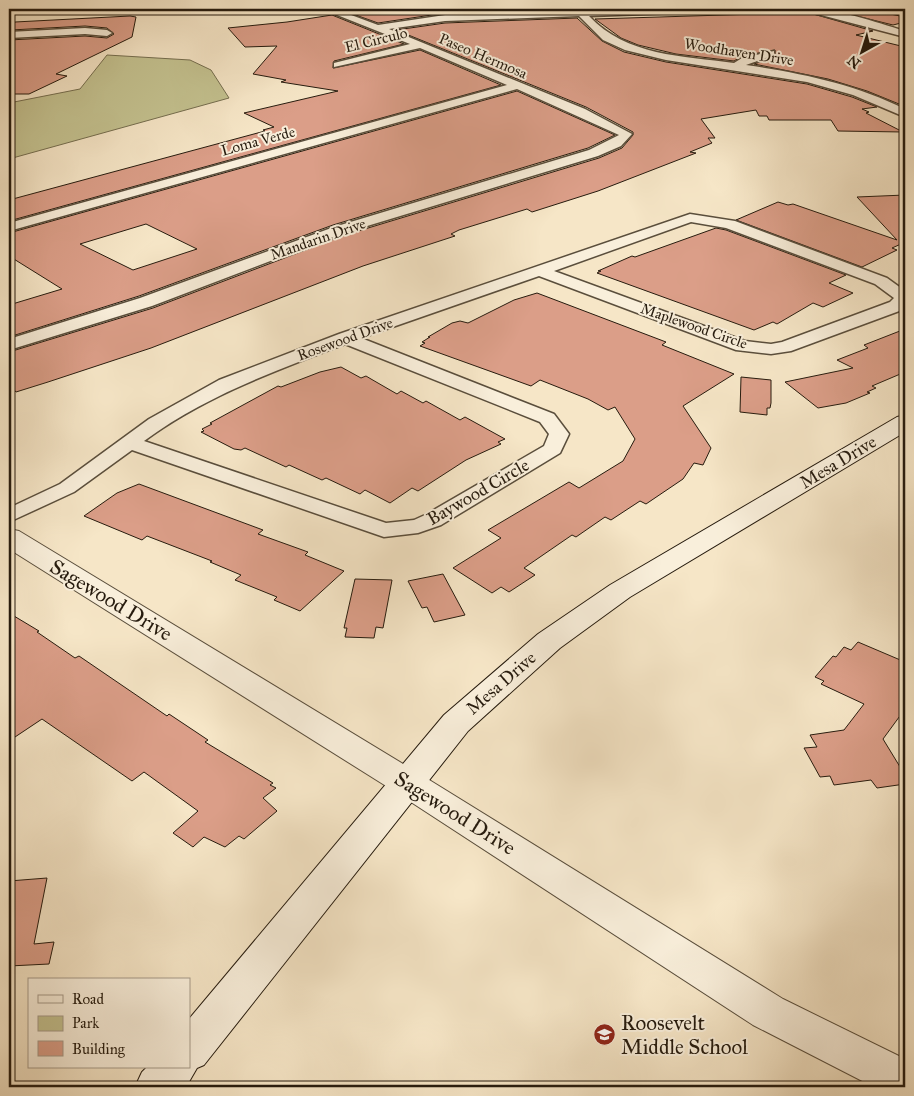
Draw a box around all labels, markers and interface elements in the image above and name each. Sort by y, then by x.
street label: El Circulo [343,23,409,56]
north arrow [836,28,886,78]
street label: Paseo Hermosa [436,29,530,83]
street label: Woodhaven Drive [683,34,795,70]
text: N [844,51,864,72]
street label: Loma Verde [219,122,297,160]
street label: Mandarin Drive [268,214,368,264]
street label: Maplewood Circle [638,299,750,353]
street label: Rosewood Drive [295,313,395,365]
street label: Mesa Drive [796,431,880,493]
street label: Baywood Circle [423,454,533,530]
street label: Sagewood Drive [45,553,177,647]
street label: Mesa Drive [462,647,540,719]
street label: Sagewood Drive [390,765,521,861]
legend [28,978,190,1068]
text: Road [72,990,104,1008]
place label: Roosevelt Middle School [621,1010,748,1060]
text: Park [72,1014,99,1032]
school or university icon: Roosevelt Middle School [593,1023,617,1047]
text: Building [72,1040,126,1058]

